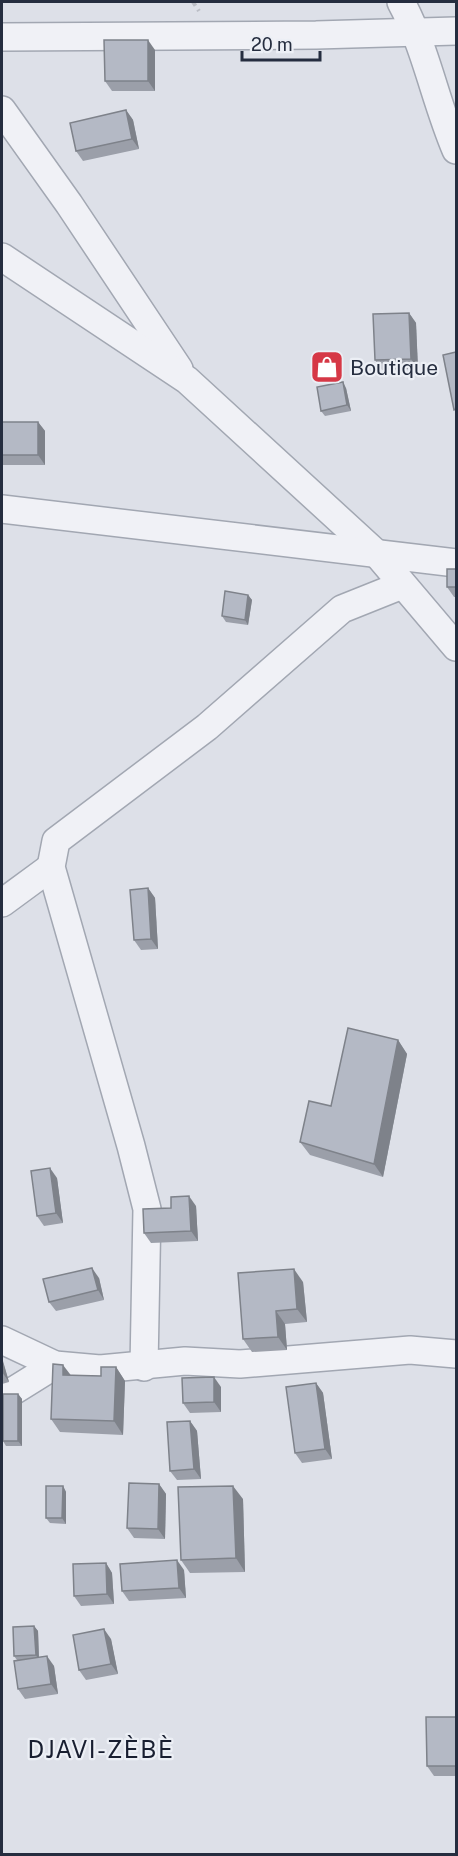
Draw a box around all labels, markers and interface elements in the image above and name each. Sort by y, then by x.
scale bar [242,24,320,62]
text: 20 m [251,34,293,55]
shop icon: Boutique [309,349,345,385]
place label: Boutique [350,355,438,380]
district label: DJAVI-ZÈBÈ [28,1735,174,1763]

